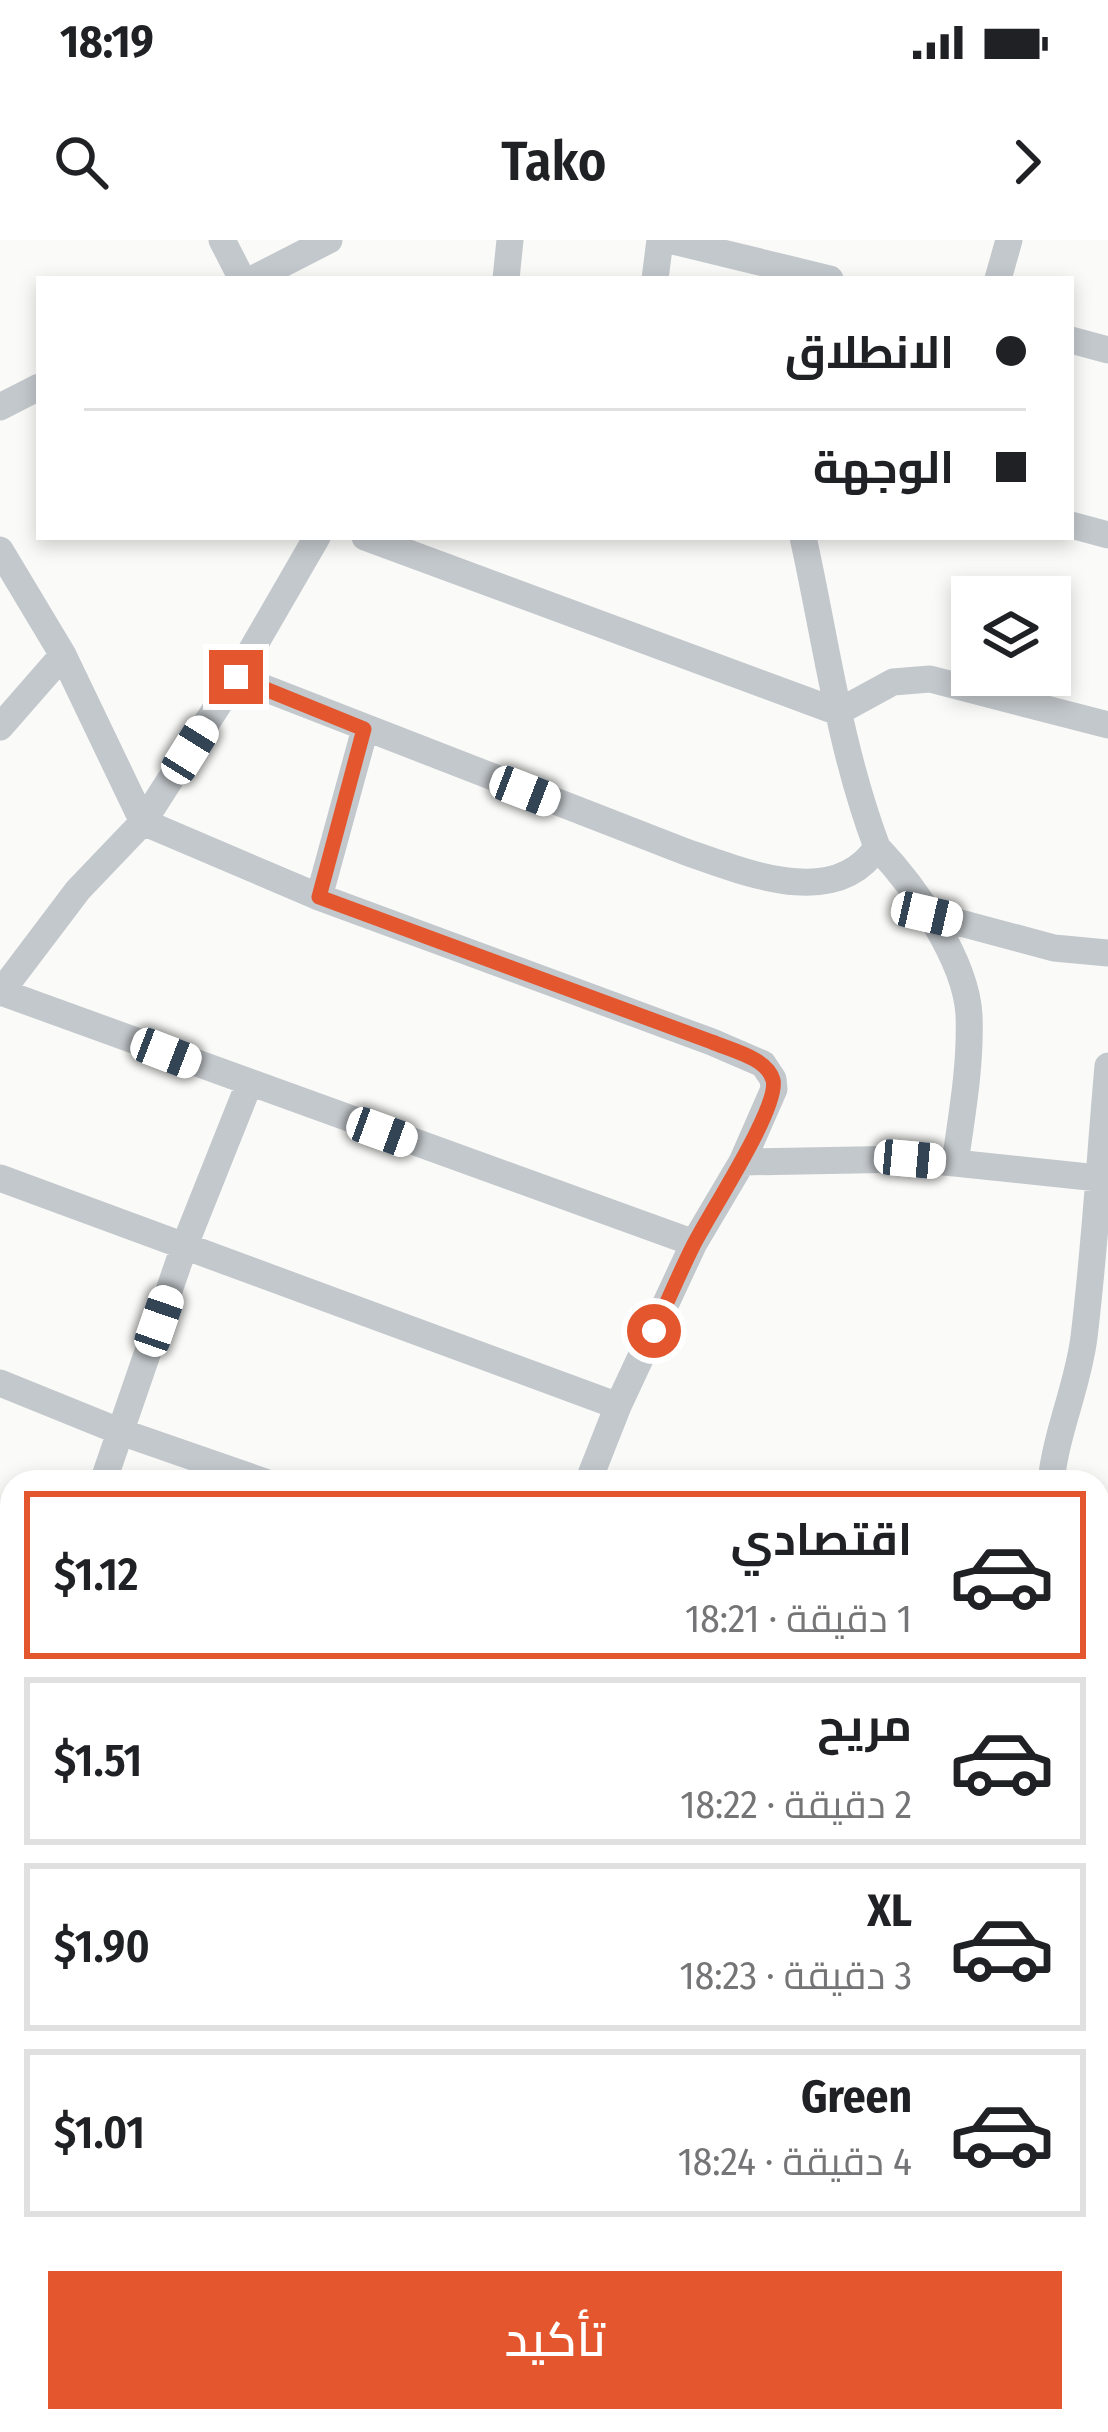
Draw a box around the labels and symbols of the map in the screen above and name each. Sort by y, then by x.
route end [209,650,263,704]
car [156,710,224,790]
car [485,761,565,821]
car [888,888,966,940]
car [126,1023,206,1083]
car [342,1103,422,1161]
car [873,1138,947,1180]
car [130,1281,188,1361]
route start [627,1304,681,1358]

